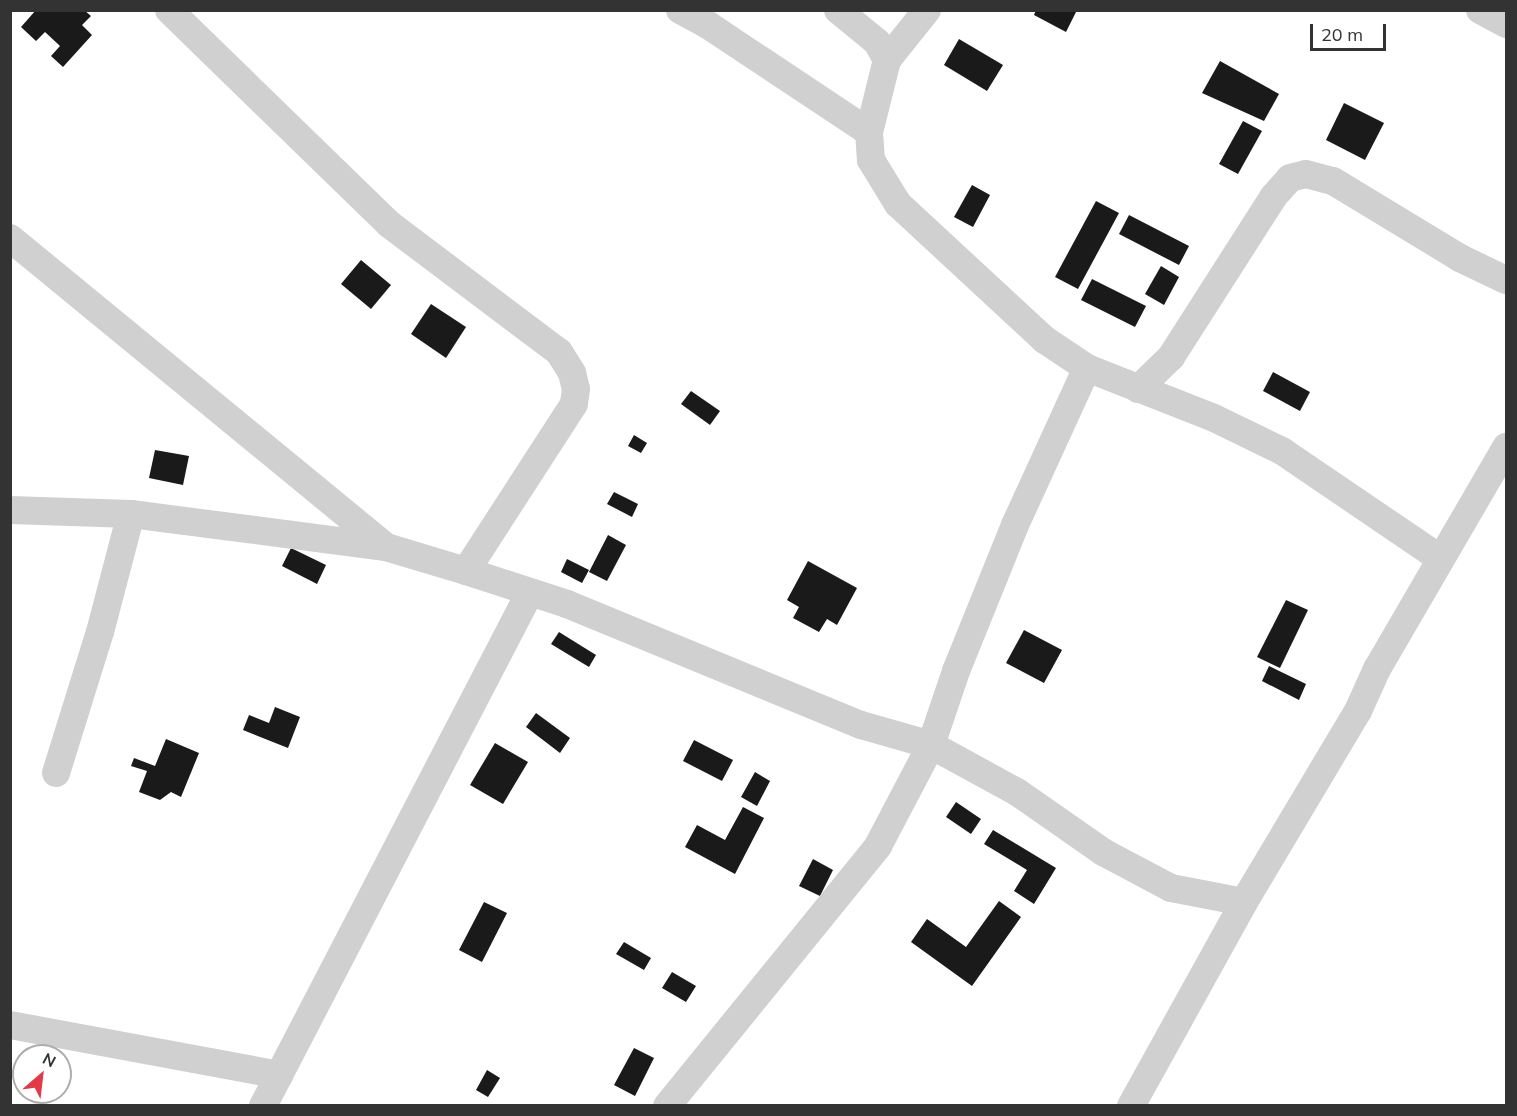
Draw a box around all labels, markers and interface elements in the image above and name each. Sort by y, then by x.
scale bar [1313,12,1390,50]
text: 20 m [1321,23,1363,46]
north arrow [12,1044,72,1104]
text: N [39,1048,60,1072]

